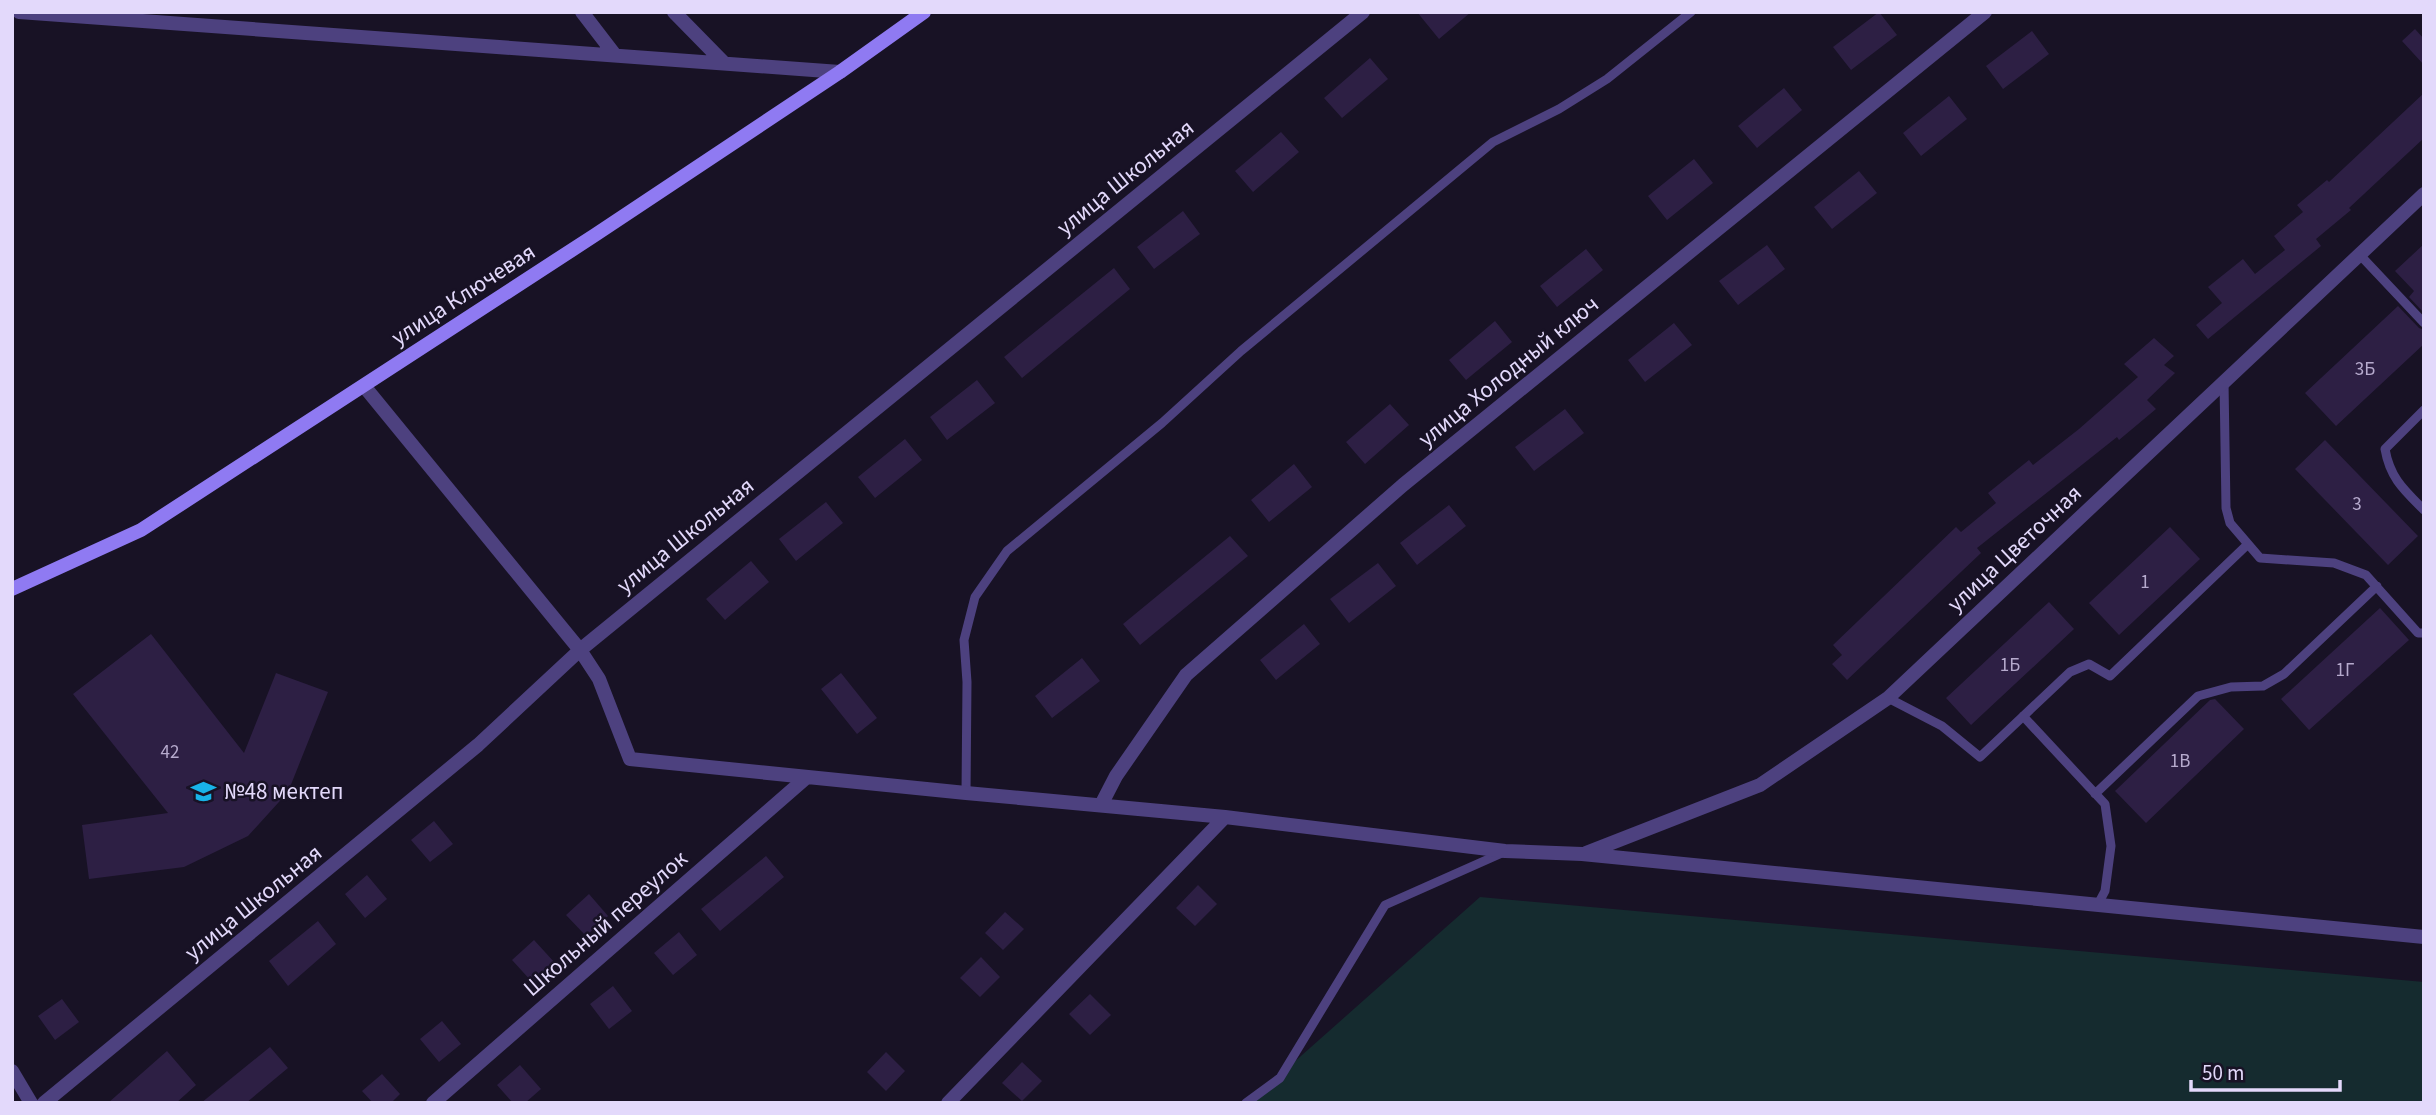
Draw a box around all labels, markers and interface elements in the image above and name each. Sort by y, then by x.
street label: улица Школьная [1049,112,1201,243]
street label: улица Ключевая [385,235,542,354]
street label: улица Холодный ключ [1411,288,1606,455]
house number: 3Б [2355,356,2375,383]
street label: улица Школьная [609,470,761,601]
street label: улица Цветочная [1940,477,2089,620]
house number: 3 [2352,491,2362,518]
house number: 1 [2140,569,2150,596]
house number: 1Б [2000,652,2020,679]
house number: 1Г [2336,657,2354,684]
house number: 42 [161,739,179,766]
house number: 1В [2170,748,2190,775]
place label: №48 мектеп [224,775,343,808]
school or university icon: №48 мектеп [190,777,218,805]
street label: улица Школьная [177,837,329,968]
street label: Школьный переулок [516,842,695,1004]
scale bar [2191,1048,2340,1092]
text: 50 m [2202,1058,2244,1088]

